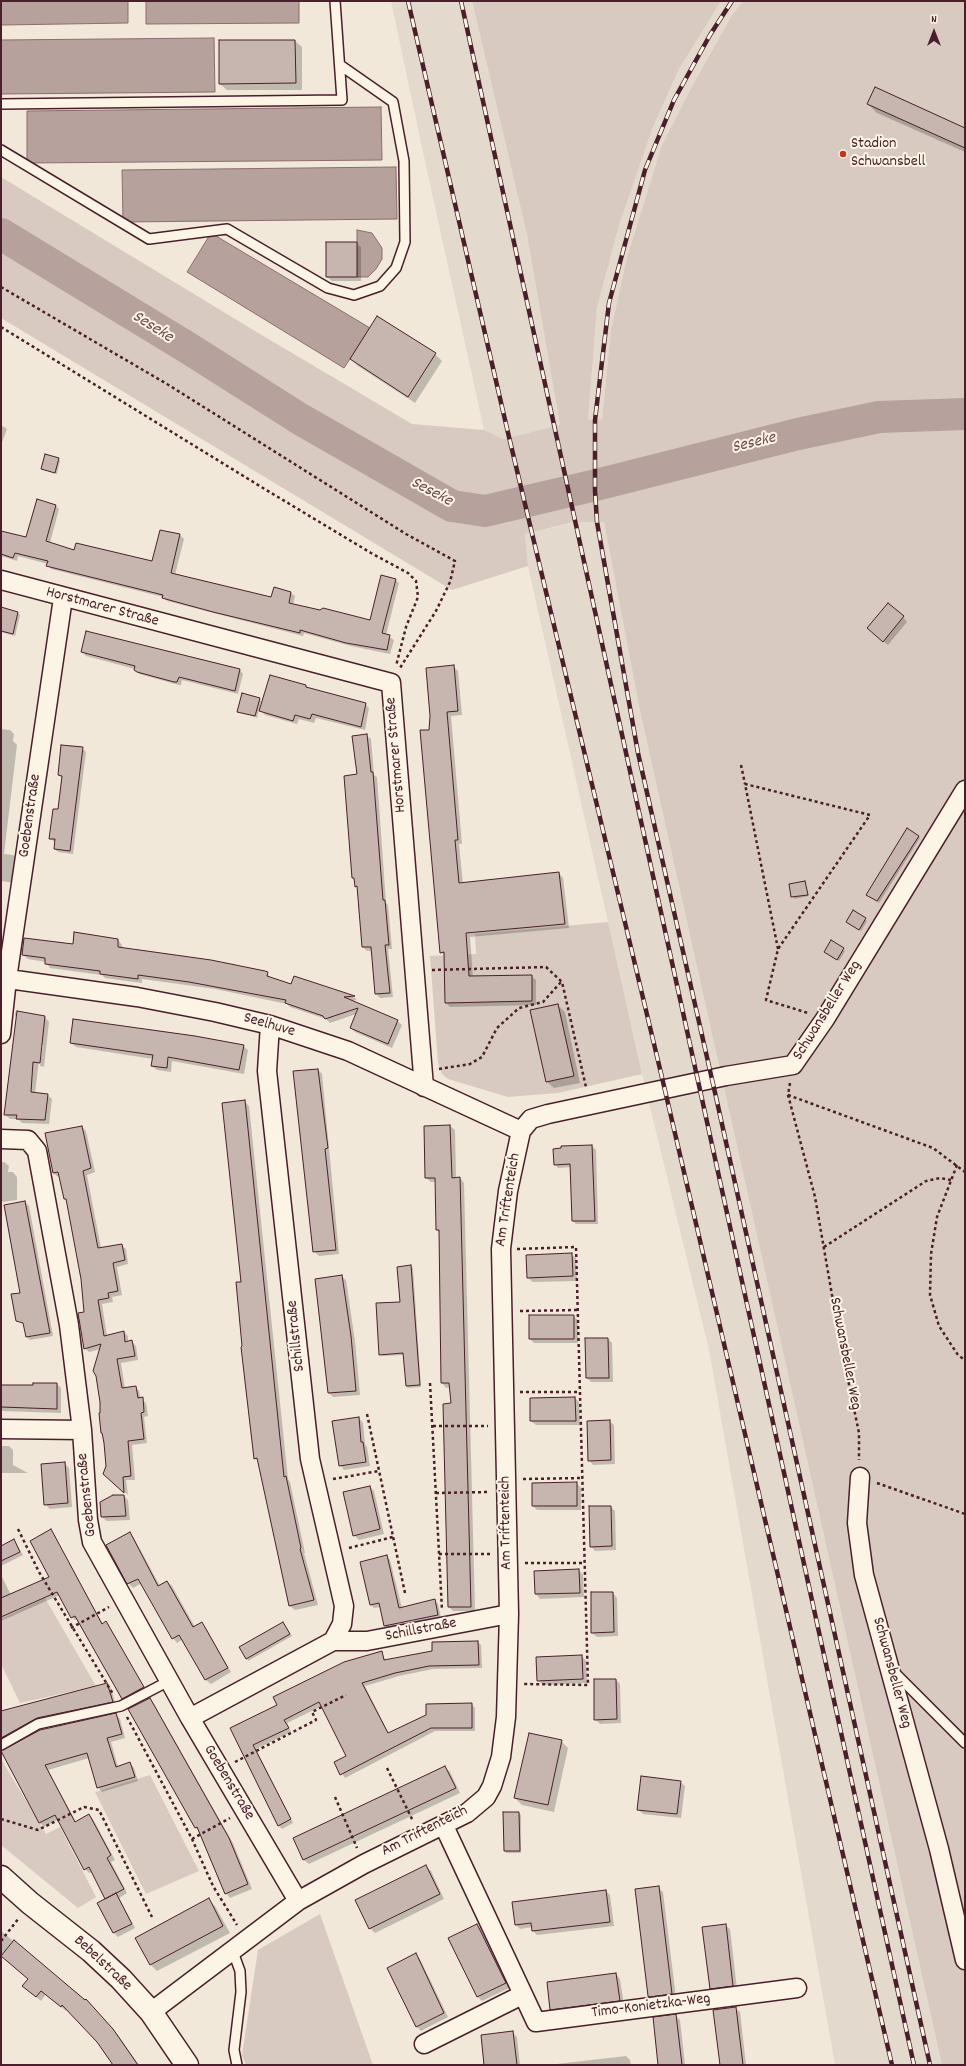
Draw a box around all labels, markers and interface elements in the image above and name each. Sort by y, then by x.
north arrow [914,12,954,52]
text: N [931,12,937,28]
place label: Stadion Schwansbell [851,135,925,173]
marker: Stadion Schwansbell [838,149,848,159]
water label: Seseke [128,308,176,348]
water label: Seseke [730,429,778,459]
water label: Seseke [407,474,455,512]
street label: Horstmarer Straße [43,584,161,632]
street label: Horstmarer Straße [382,696,412,814]
street label: Goebenstraße [16,773,46,859]
street label: Schwansbeller Weg [790,957,866,1065]
street label: Seelhuve [241,1009,297,1043]
street label: Am Triftenteich [492,1152,526,1248]
street label: Schwansbeller Weg [824,1296,864,1412]
street label: Schillstraße [284,1299,310,1373]
street label: Goebenstraße [74,1452,102,1538]
street label: Am Triftenteich [497,1476,517,1570]
street label: Schillstraße [384,1615,458,1647]
street label: Schwansbeller Weg [867,1615,915,1731]
street label: Goebenstraße [198,1742,258,1824]
street label: Am Triftenteich [379,1802,471,1862]
street label: Bebelstraße [69,1932,135,1996]
street label: Timo-Konietzka-Weg [591,1990,711,2024]

